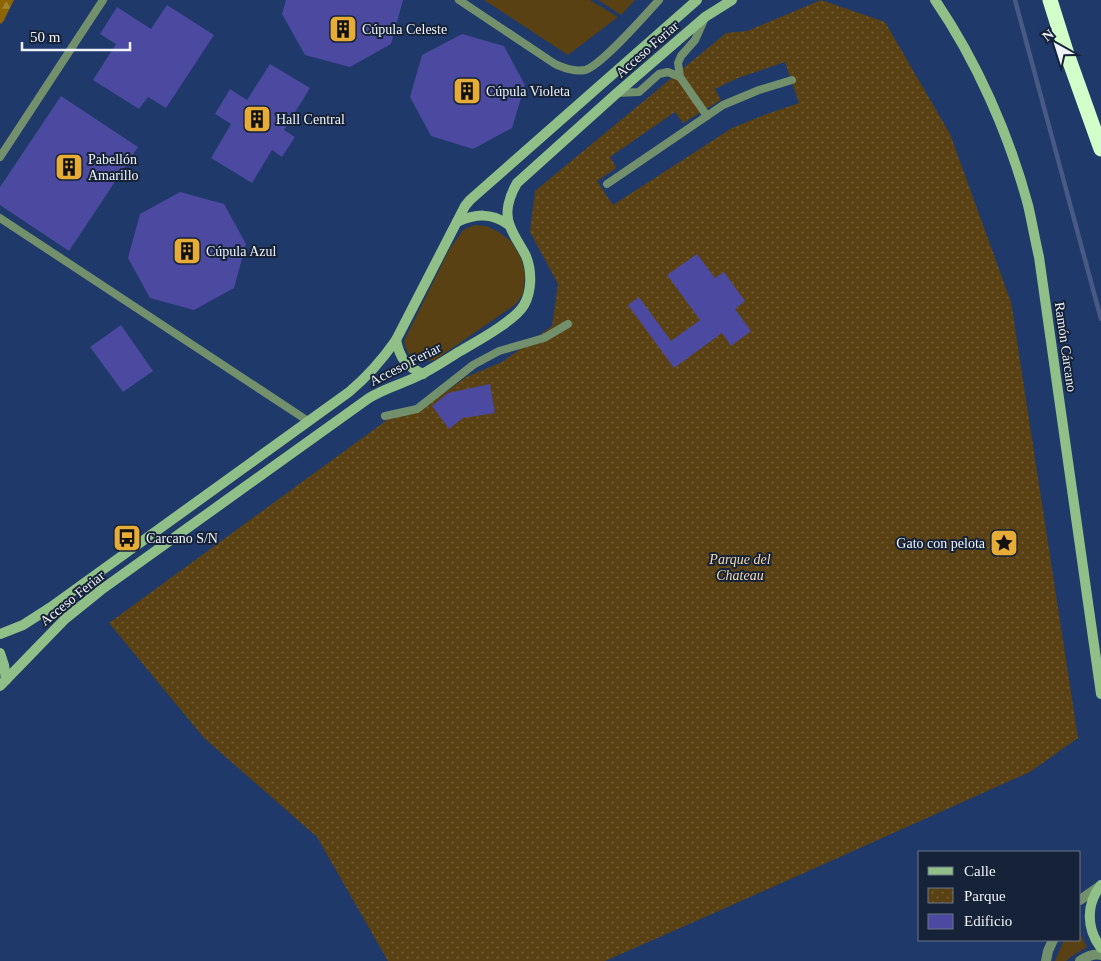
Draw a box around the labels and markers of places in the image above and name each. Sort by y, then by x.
building icon: Cúpula Celeste [328,14,358,44]
place label: Cúpula Celeste [362,22,447,37]
building icon: Cúpula Violeta [452,76,482,106]
place label: Cúpula Violeta [486,84,571,99]
building icon: Hall Central [242,104,272,134]
place label: Hall Central [276,112,345,127]
building icon: Pabellón Amarillo [54,152,84,182]
place label: Pabellón Amarillo [88,152,139,183]
building icon: Cúpula Azul [172,236,202,266]
place label: Cúpula Azul [206,244,276,259]
bus stop icon: Carcano S/N [112,523,142,553]
place icon: Gato con pelota [989,528,1019,558]
place label: Carcano S/N [146,531,218,546]
place label: Gato con pelota [896,536,986,551]

